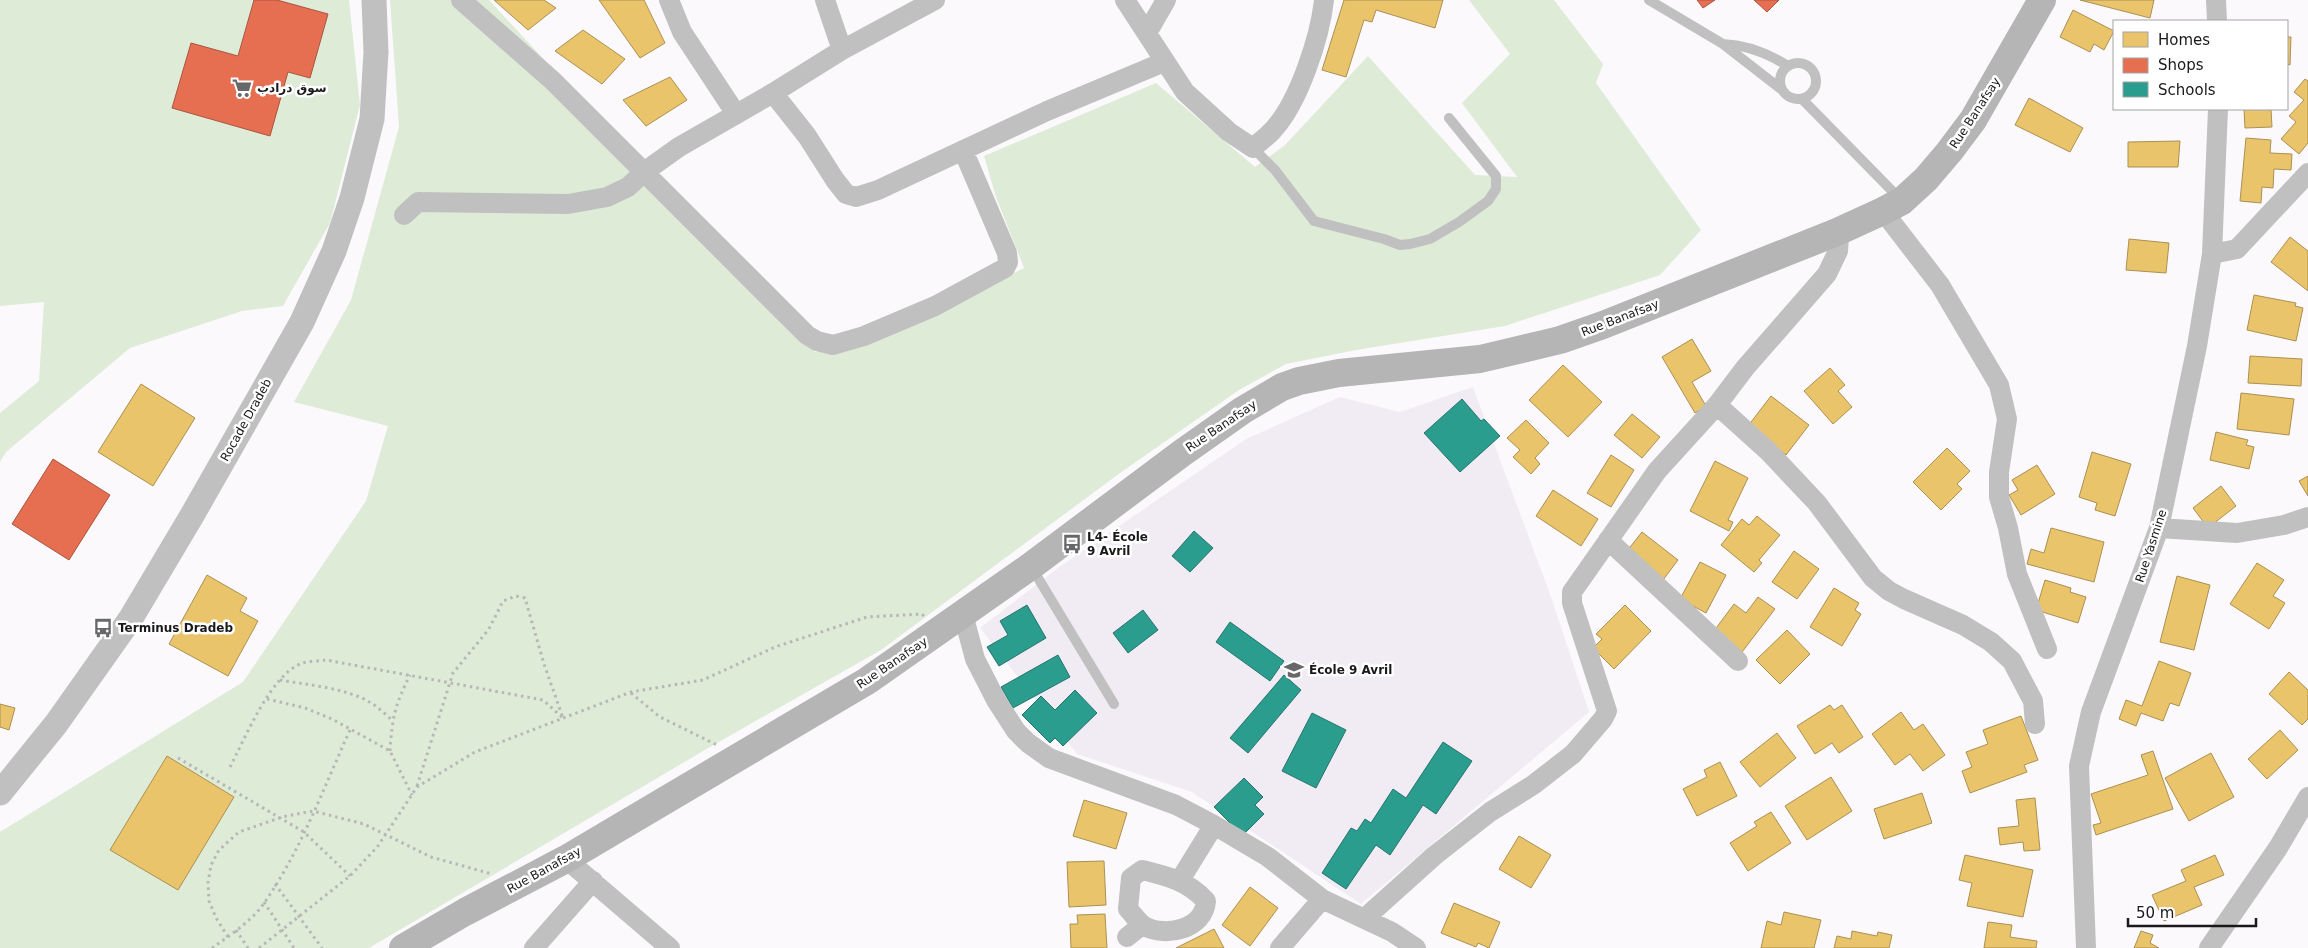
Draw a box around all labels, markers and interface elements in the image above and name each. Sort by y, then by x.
legend [2113,20,2288,110]
text: Homes [2158,31,2210,49]
text: Shops [2158,56,2204,74]
street label: Rue Banafsay [1947,75,2003,151]
supermarket icon: سوق درادب [231,77,253,99]
place label: سوق درادب [257,81,327,96]
text: Schools [2158,81,2216,99]
street label: Rue Banafsay [1579,297,1661,339]
street label: Rocade Dradeb [218,376,274,464]
street label: Rue Banafsay [1183,397,1259,455]
street label: Rue Yasmine [2133,508,2169,584]
place label: L4- École 9 Avril [1087,529,1148,558]
bus stop icon: L4- École 9 Avril [1061,533,1083,555]
bus stop icon: Terminus Dradeb [92,617,114,639]
place label: Terminus Dradeb [118,621,233,635]
street label: Rue Banafsay [854,634,930,692]
school or university icon: École 9 Avril [1283,659,1305,681]
place label: École 9 Avril [1309,662,1392,677]
street label: Rue Banafsay [505,844,583,896]
scale bar [2128,896,2256,928]
text: 50 m [2136,904,2174,922]

